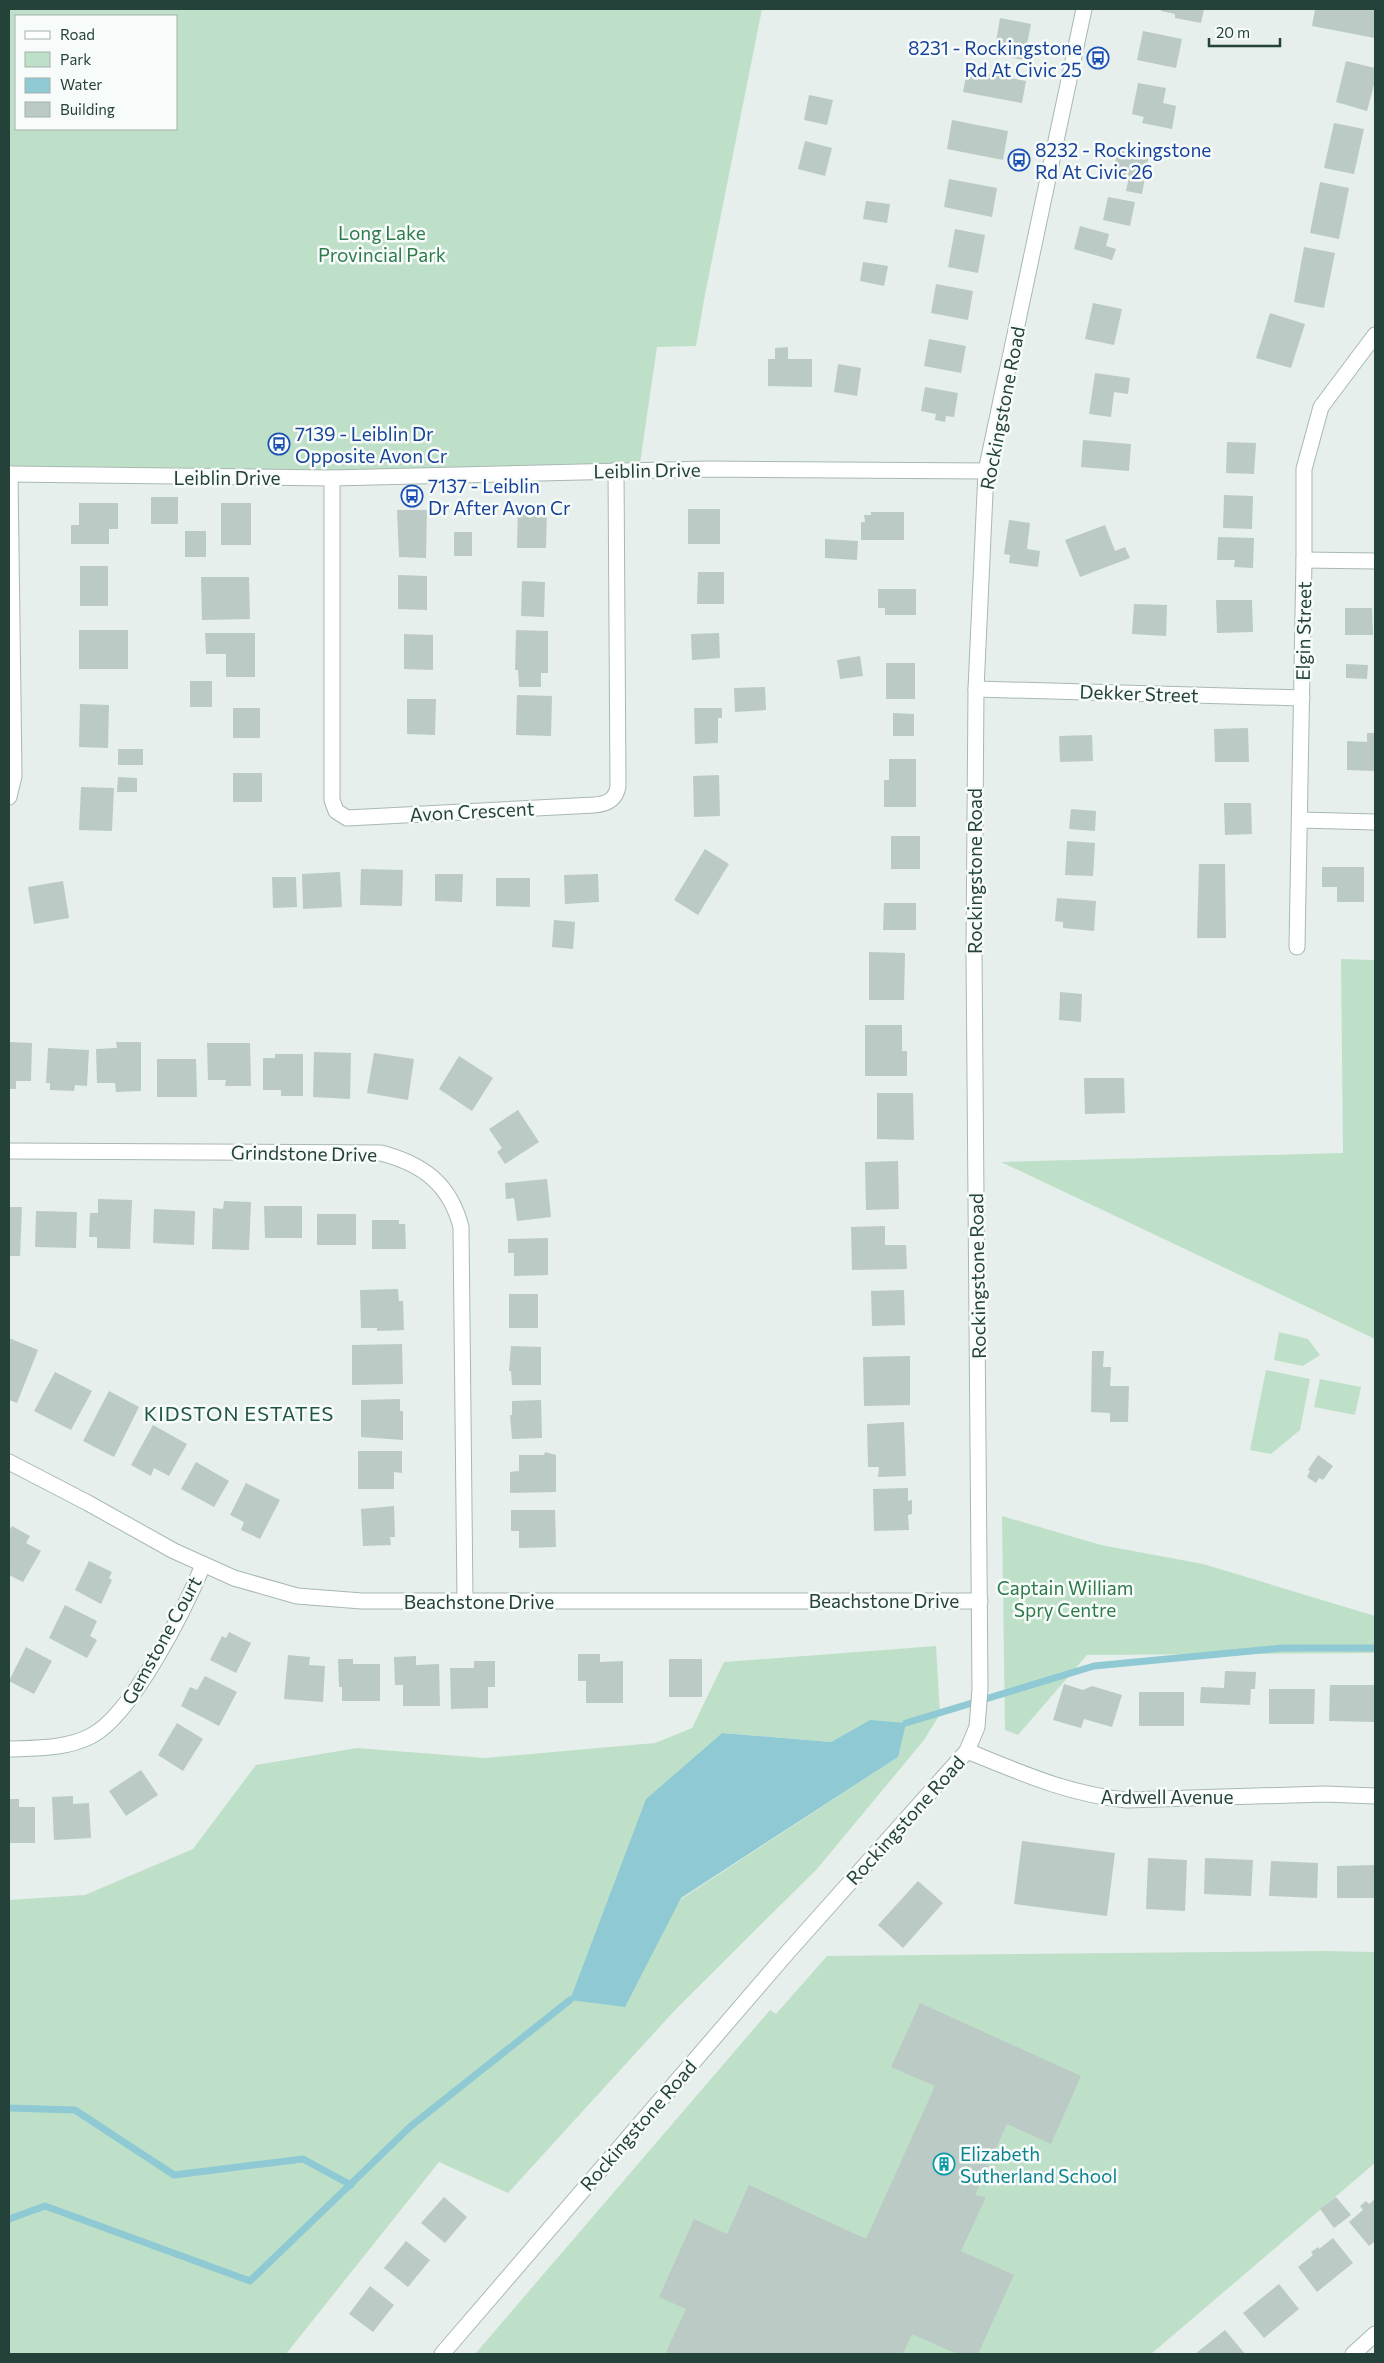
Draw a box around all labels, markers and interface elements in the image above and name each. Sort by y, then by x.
legend [15,15,178,130]
scale bar [1209,15,1280,47]
text: 20 m [1216,23,1250,41]
text: Road [60,25,95,43]
place label: 8231 - Rockingstone Rd At Civic 25 [908,36,1082,81]
bus stop icon: 8231 - Rockingstone Rd At Civic 25 [1086,46,1110,70]
text: Park [60,50,91,68]
text: Water [60,75,102,93]
text: Building [60,100,115,118]
place label: 8232 - Rockingstone Rd At Civic 26 [1035,138,1211,183]
bus stop icon: 8232 - Rockingstone Rd At Civic 26 [1007,148,1031,172]
park label: Long Lake Provincial Park [318,221,446,266]
street label: Rockingstone Road [975,324,1029,492]
place label: 7139 - Leiblin Dr Opposite Avon Cr [295,422,448,467]
bus stop icon: 7139 - Leiblin Dr Opposite Avon Cr [267,432,291,456]
street label: Leiblin Drive [593,458,701,482]
street label: Leiblin Drive [173,466,281,489]
place label: 7137 - Leiblin Dr After Avon Cr [428,474,571,519]
bus stop icon: 7137 - Leiblin Dr After Avon Cr [400,484,424,508]
street label: Elgin Street [1291,581,1315,681]
street label: Dekker Street [1079,679,1199,707]
street label: Rockingstone Road [963,788,986,954]
street label: Avon Crescent [409,796,535,826]
street label: Grindstone Drive [231,1140,377,1166]
street label: Rockingstone Road [964,1193,990,1359]
district label: KIDSTON ESTATES [144,1401,334,1425]
street label: Gemstone Court [116,1572,206,1708]
park label: Captain William Spry Centre [997,1576,1133,1621]
street label: Beachstone Drive [809,1589,959,1612]
street label: Beachstone Drive [404,1590,554,1613]
street label: Rockingstone Road [841,1751,969,1889]
street label: Ardwell Avenue [1101,1785,1233,1808]
street label: Rockingstone Road [575,2055,701,2195]
place label: Elizabeth Sutherland School [960,2142,1117,2187]
building icon: Elizabeth Sutherland School [932,2152,956,2176]

